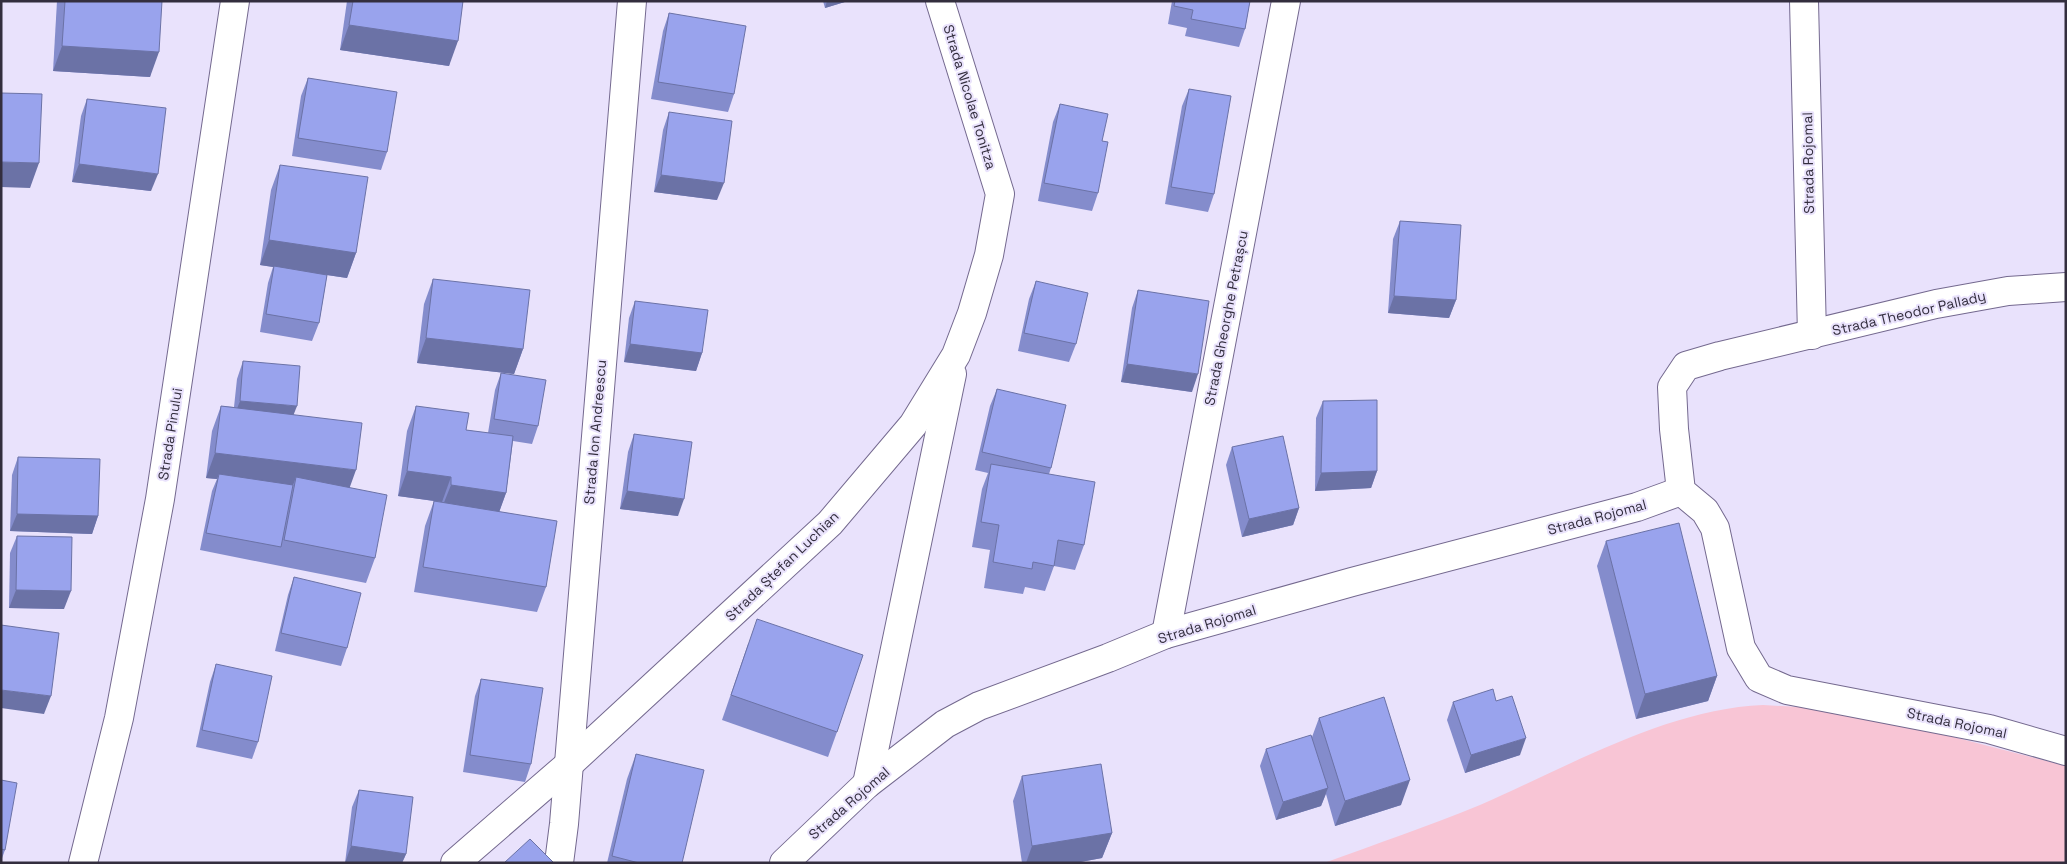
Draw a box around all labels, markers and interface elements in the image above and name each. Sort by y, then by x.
street label: Strada Nicolae Tonitza [939,22,1001,172]
street label: Strada Rojomal [1798,112,1818,214]
street label: Strada Gheorghe Petrașcu [1200,229,1252,407]
street label: Strada Theodor Pallady [1830,287,1988,339]
street label: Strada Ion Andreescu [580,359,610,505]
street label: Strada Pinului [154,387,186,481]
street label: Strada Rojomal [1546,495,1648,539]
street label: Strada Ștefan Luchian [721,507,843,625]
street label: Strada Rojomal [1156,601,1258,647]
street label: Strada Rojomal [1905,704,2009,742]
street label: Strada Rojomal [805,763,893,843]

